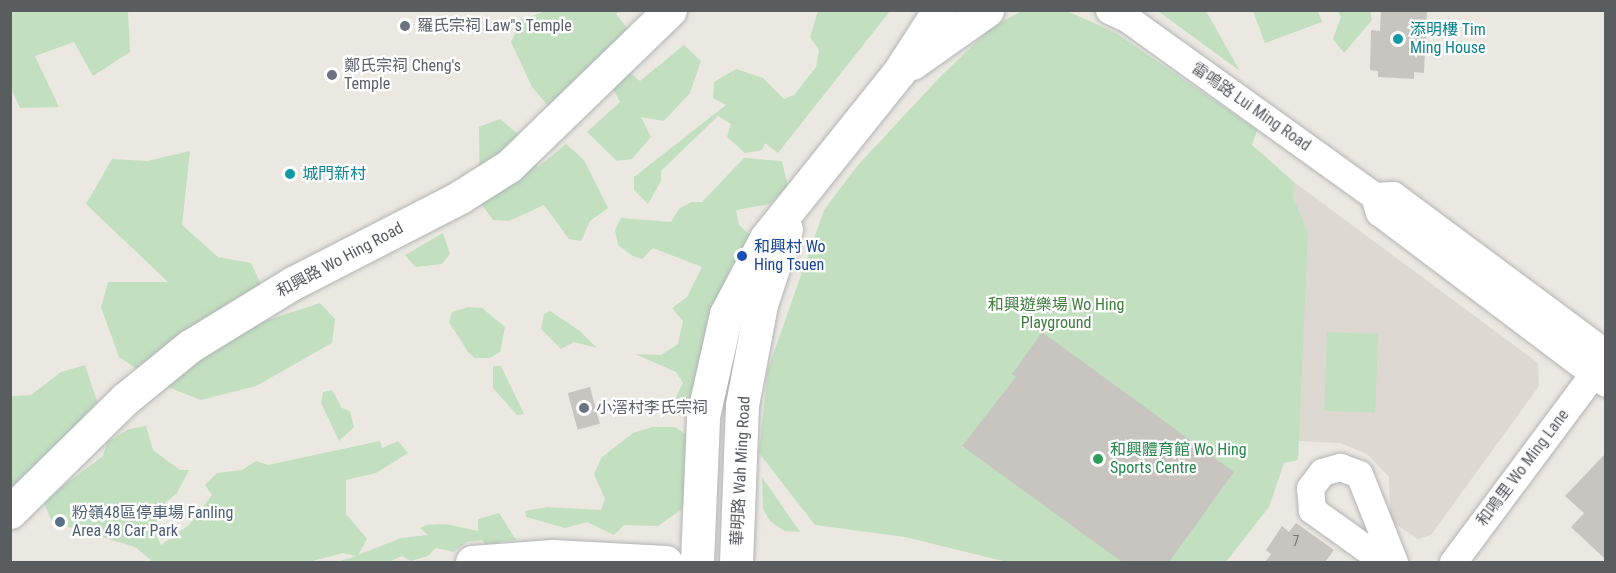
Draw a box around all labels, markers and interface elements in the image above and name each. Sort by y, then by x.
place label: 羅氏宗祠 Law"s Temple [417,16,572,36]
marker: 羅氏宗祠 Law"s Temple [398,19,412,33]
place label: 添明樓 Tim Ming House [1410,20,1486,58]
marker: 添明樓 Tim Ming House [1391,32,1405,46]
place label: 鄭氏宗祠 Cheng's Temple [344,56,461,94]
street label: 雷鳴路 Lui Ming Road [1188,59,1314,155]
marker: 鄭氏宗祠 Cheng's Temple [325,68,339,82]
place label: 城門新村 [302,164,366,184]
marker: 城門新村 [283,167,297,181]
street label: 和興路 Wo Hing Road [274,219,406,301]
place label: 和興村 Wo Hing Tsuen [754,237,826,275]
marker: 和興村 Wo Hing Tsuen [735,249,749,263]
park label: 和興遊樂場 Wo Hing Playground [988,295,1124,333]
street label: 華明路 Wah Ming Road [727,396,755,546]
place label: 小滘村李氏宗祠 [596,398,708,418]
marker: 小滘村李氏宗祠 [577,401,591,415]
street label: 和鳴里 Wo Ming Lane [1473,406,1573,530]
place label: 和興體育館 Wo Hing Sports Centre [1110,440,1247,478]
marker: 和興體育館 Wo Hing Sports Centre [1091,452,1105,466]
place label: 粉嶺48區停車場 Fanling Area 48 Car Park [72,503,233,541]
marker: 粉嶺48區停車場 Fanling Area 48 Car Park [53,515,67,529]
house number: 7 [1293,533,1299,549]

